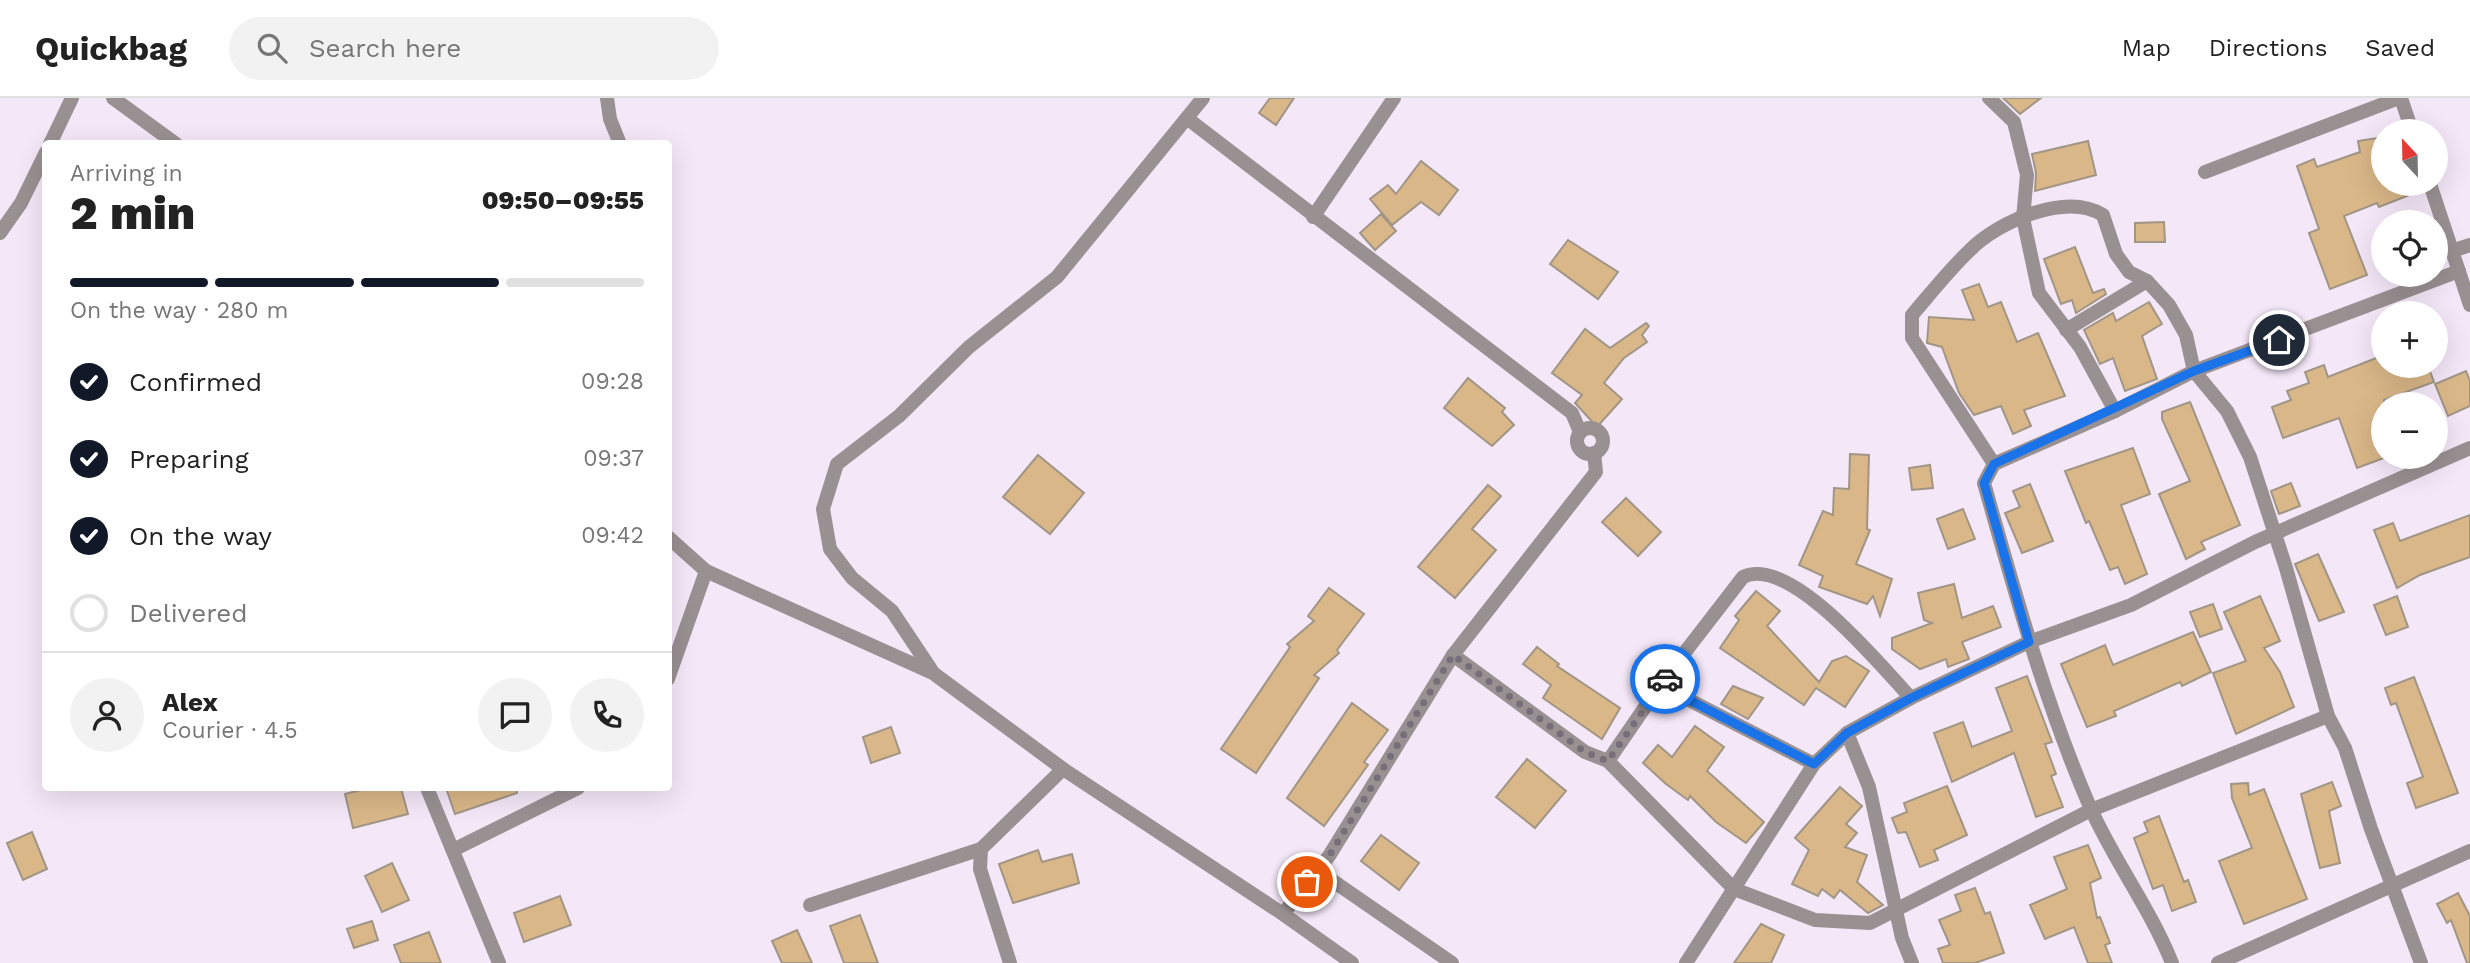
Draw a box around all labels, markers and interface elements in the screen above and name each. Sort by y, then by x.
search box [229,17,719,80]
text: Quickbag [35,29,187,68]
icon: search [253,29,291,67]
text: Search here [309,33,461,63]
text: Map [2122,34,2171,62]
text: Directions [2209,34,2327,62]
text: Saved [2365,34,2435,62]
north arrow [2371,119,2448,196]
map controls [2371,119,2448,469]
text: Arriving in [70,160,183,187]
text: 09:50–09:55 [482,185,644,215]
text: 2 min [70,186,195,240]
button: locate [2371,210,2448,287]
text: On the way · 280 m [70,297,288,324]
button: + [2371,301,2448,378]
pin [2249,310,2309,370]
icon: home [2260,321,2298,359]
icon: check [70,363,108,401]
text: Confirmed [129,367,262,397]
text: 09:28 [581,368,644,395]
button: − [2371,392,2448,469]
icon: check [70,440,108,478]
text: Preparing [129,444,249,474]
text: 09:37 [583,445,644,472]
icon: check [70,517,108,555]
text: On the way [129,521,272,551]
text: 09:42 [581,522,644,549]
text: Delivered [129,598,248,628]
courier [1630,644,1700,714]
icon: car [1646,660,1684,698]
button: person [70,678,144,752]
button: chat [478,678,552,752]
button: phone [570,678,644,752]
text: Alex [162,687,218,717]
text: Courier · 4.5 [162,717,298,744]
pin [1277,852,1337,912]
icon: bag [1288,863,1326,901]

